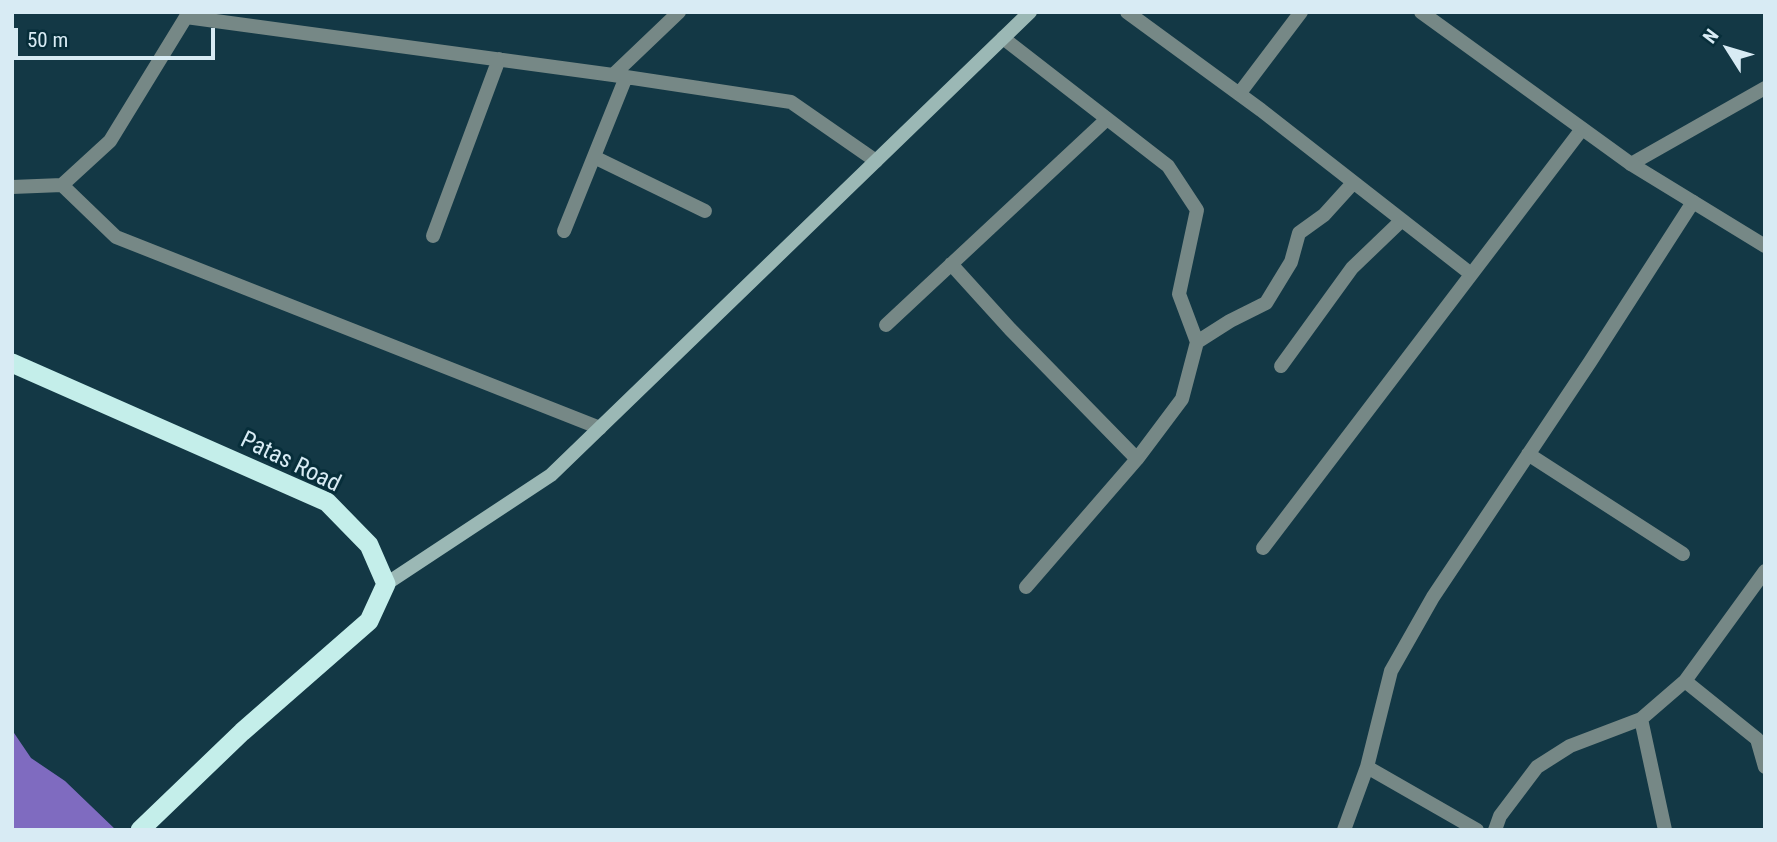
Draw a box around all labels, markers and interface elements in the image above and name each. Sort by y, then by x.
scale bar [18,14,219,58]
north arrow [1693,14,1763,84]
text: N [1698,24,1724,48]
text: 50 m [27,28,68,52]
street label: Patas Road [235,426,345,500]

